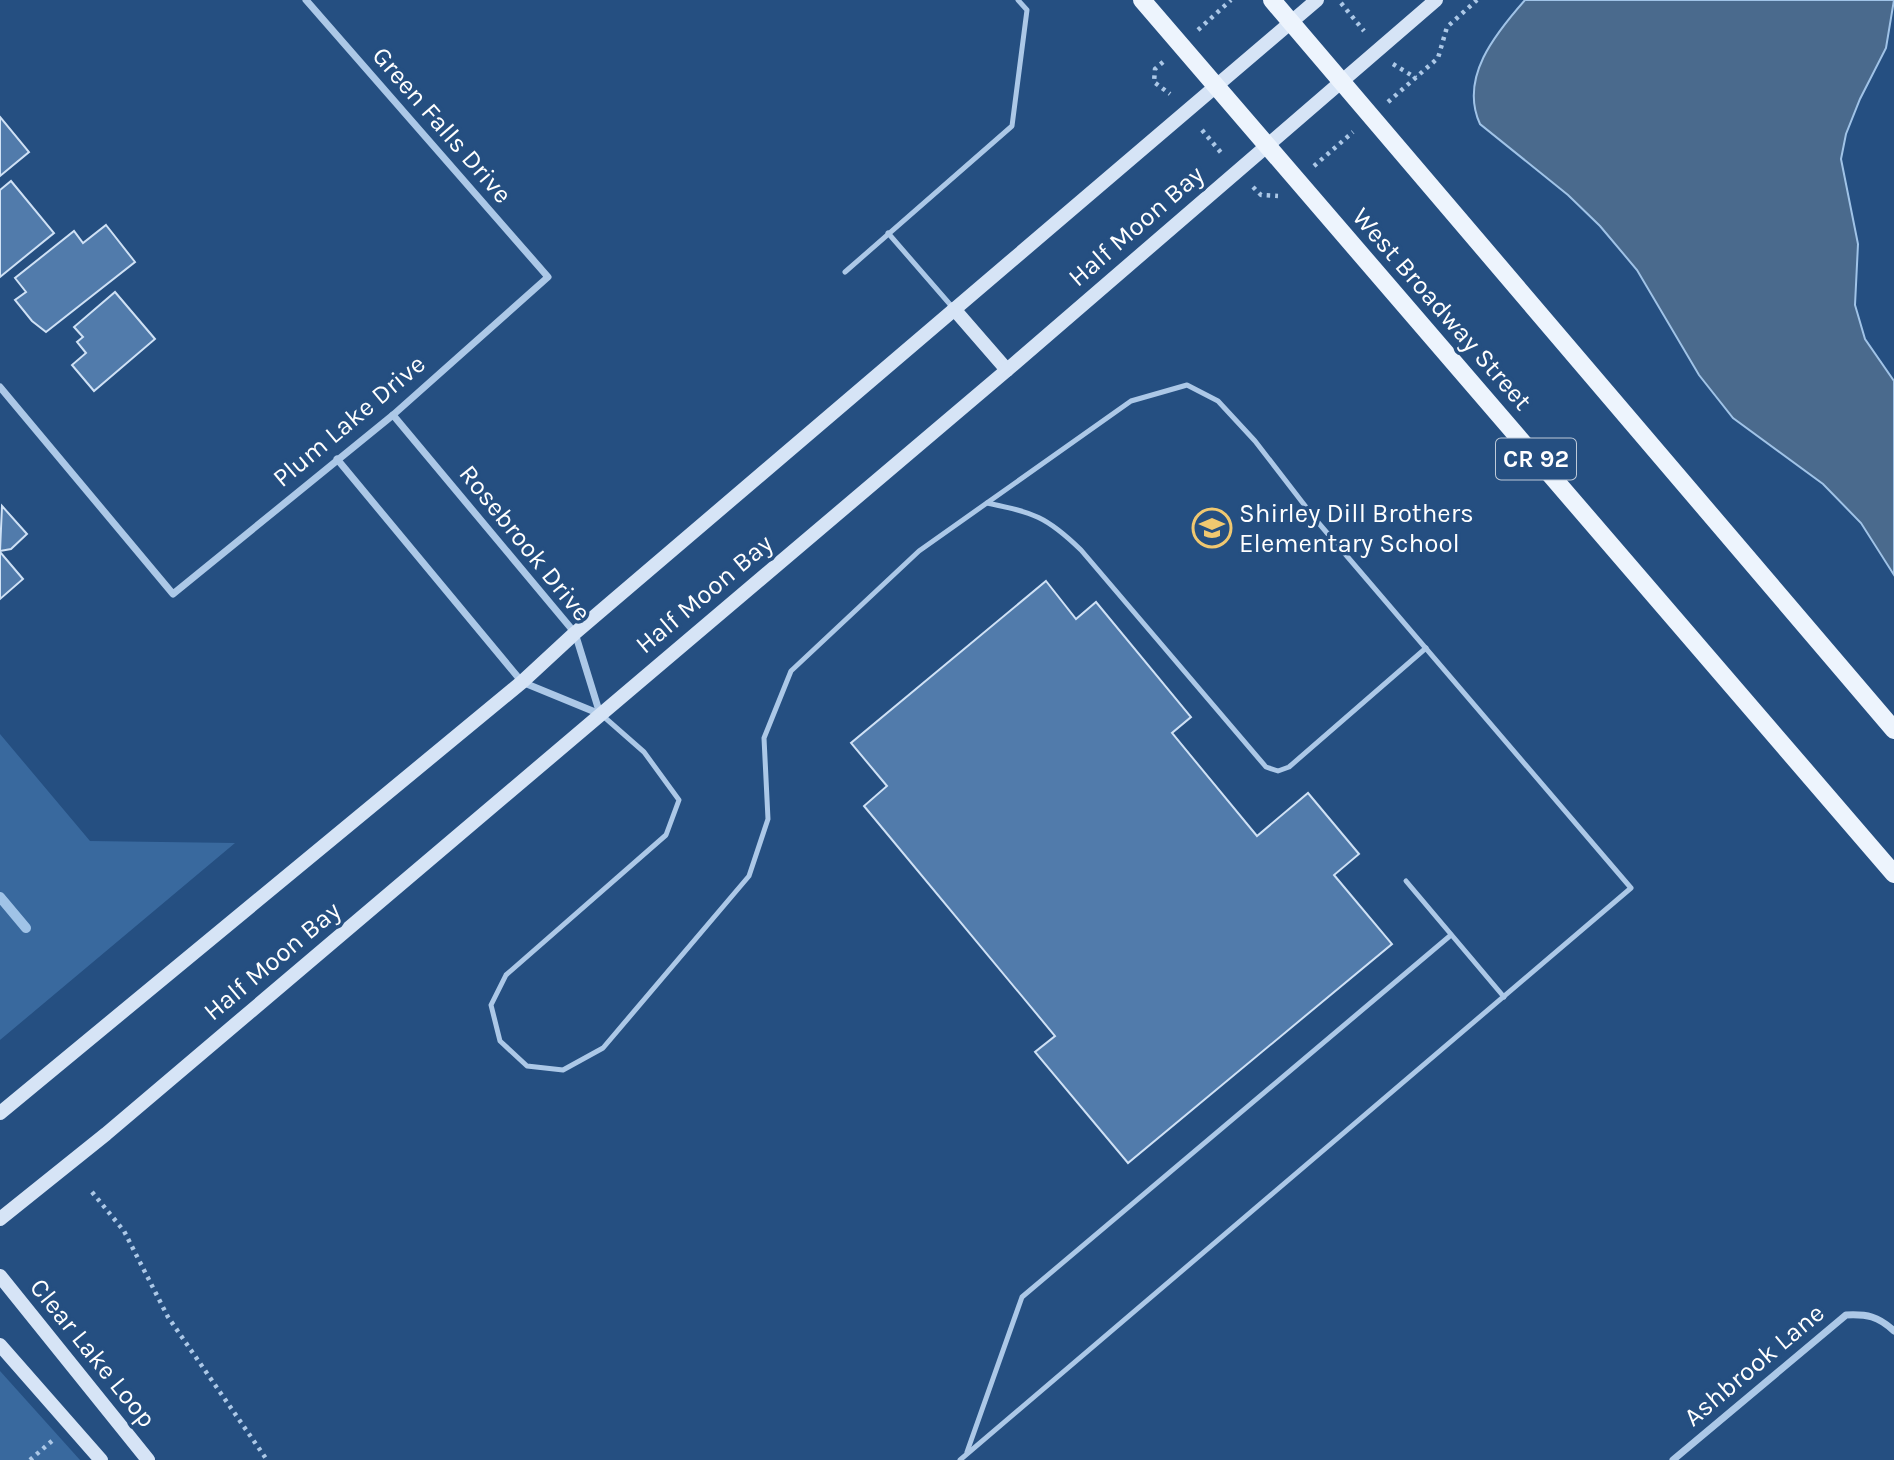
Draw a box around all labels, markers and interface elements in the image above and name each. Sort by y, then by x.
street label: Green Falls Drive [366,40,518,210]
street label: Half Moon Bay [1062,159,1210,293]
street label: West Broadway Street [1346,202,1538,417]
street label: Plum Lake Drive [267,348,431,494]
road number: CR 92 [1496,438,1576,480]
street label: Rosebrook Drive [453,459,597,627]
place label: Shirley Dill Brothers Elementary School [1239,498,1474,559]
school or university icon: Shirley Dill Brothers Elementary School [1191,507,1233,549]
street label: Half Moon Bay [629,528,779,660]
street label: Half Moon Bay [197,895,347,1027]
street label: Clear Lake Loop [23,1272,163,1434]
street label: Ashbrook Lane [1677,1297,1831,1433]

